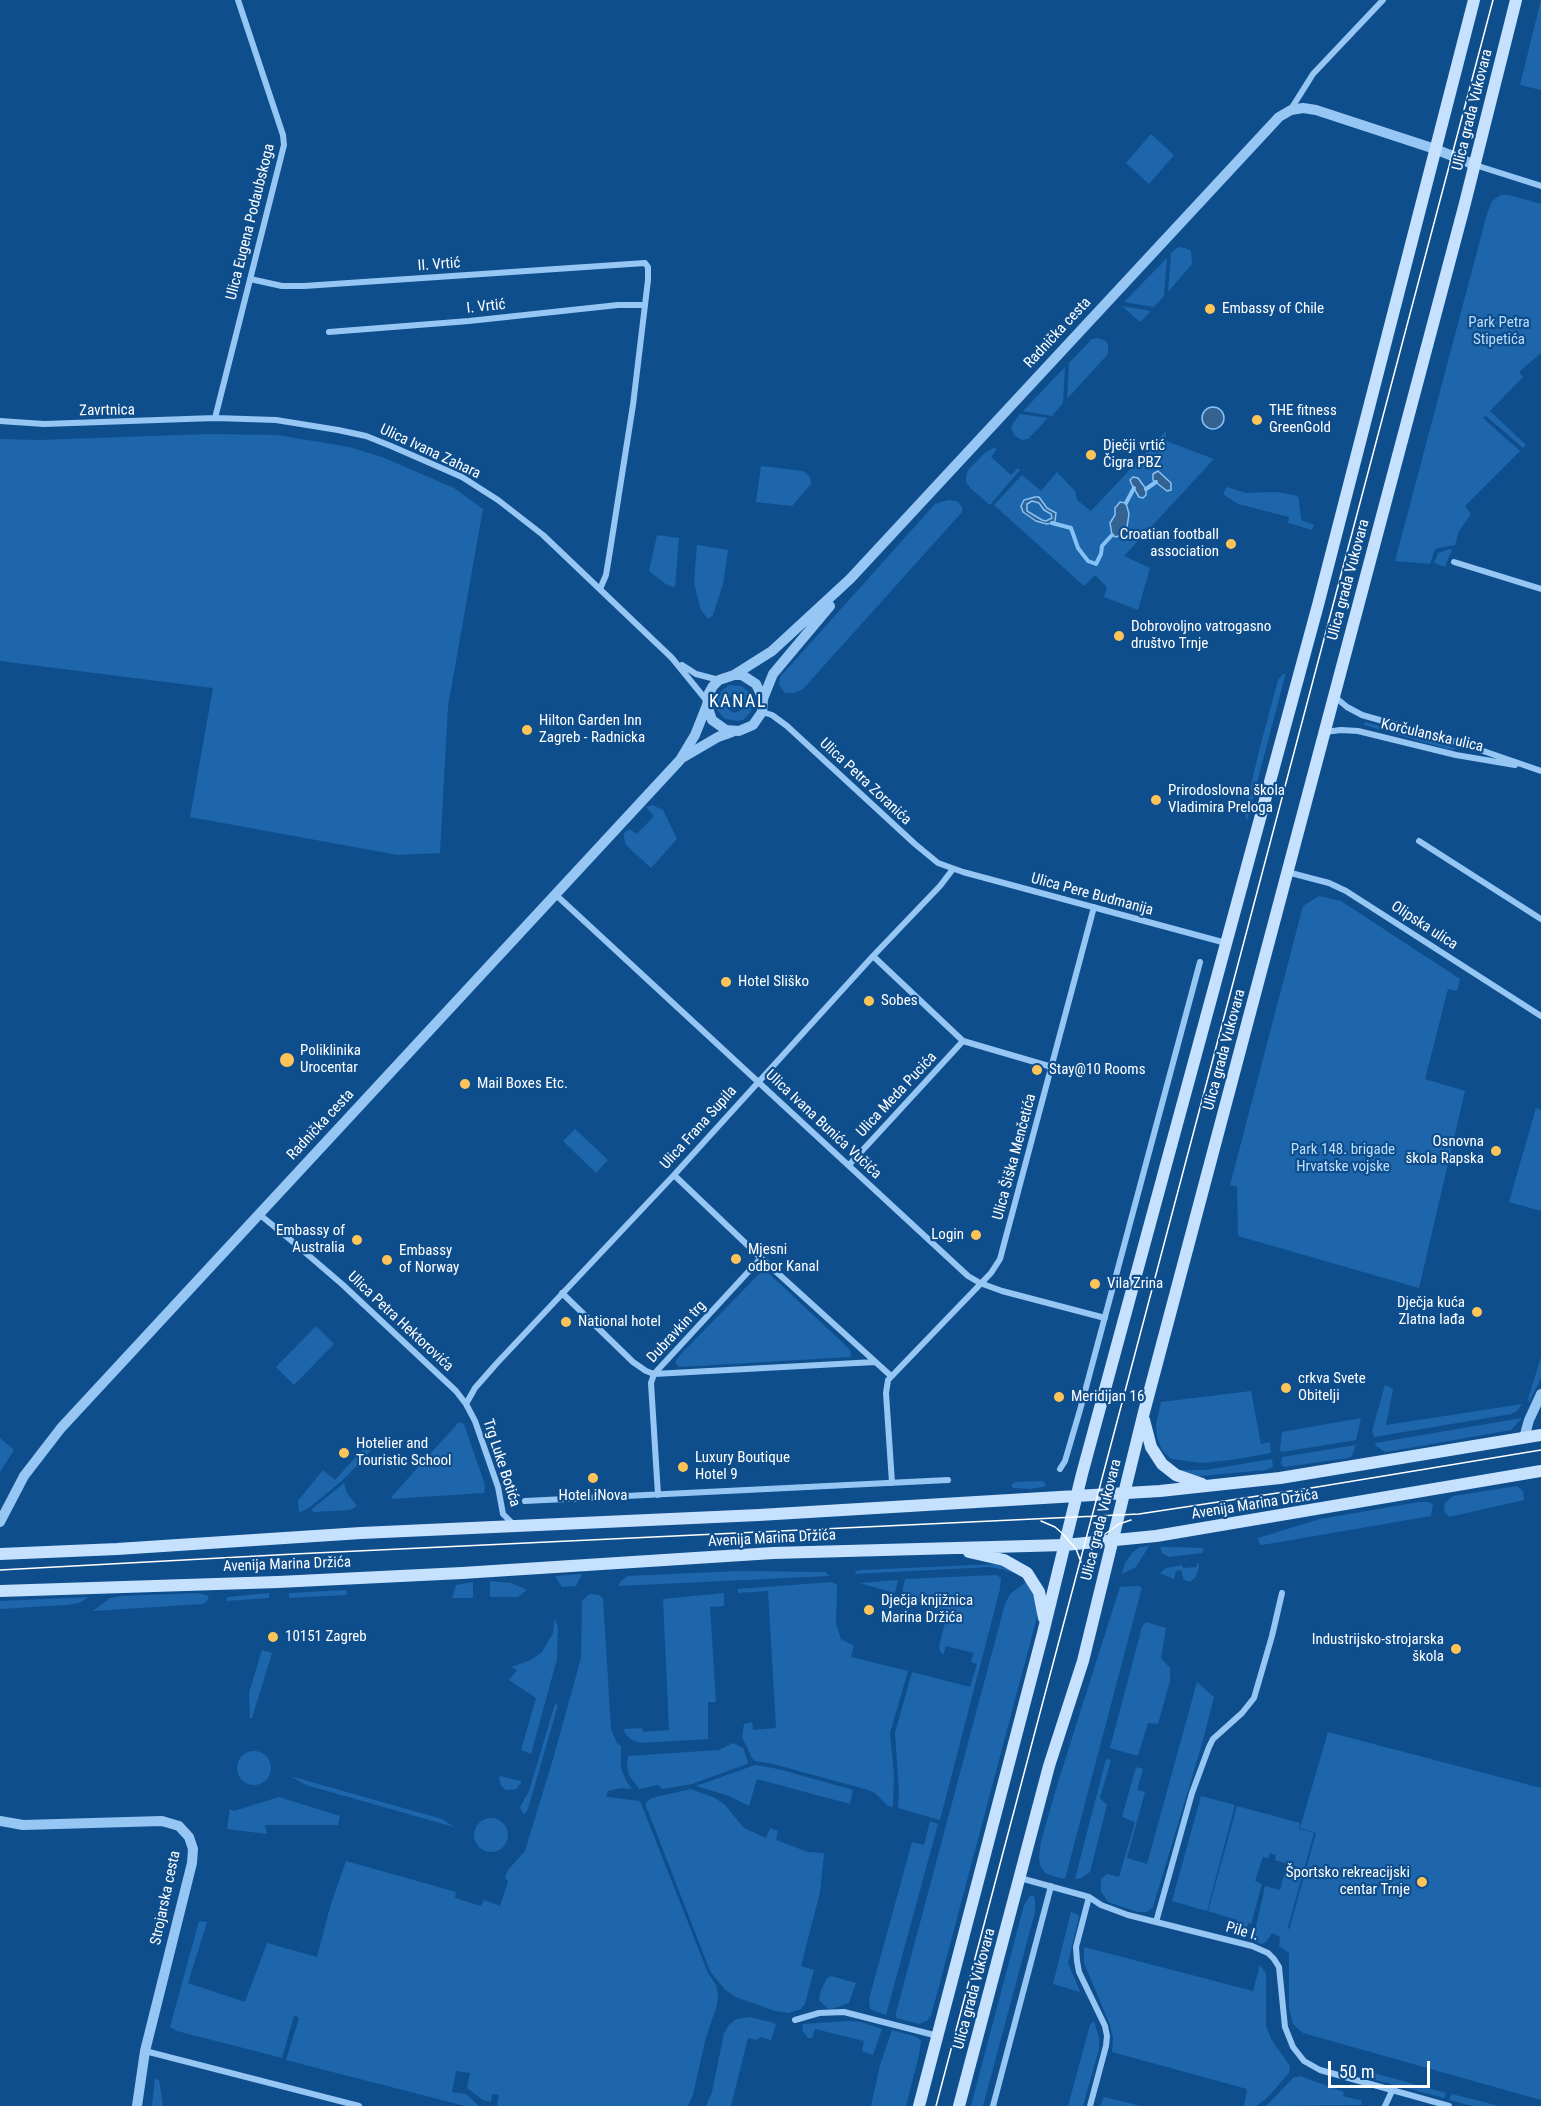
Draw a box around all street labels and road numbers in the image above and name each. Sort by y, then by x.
street label: Ulica grada Vukovara [1449,47,1497,173]
street label: Ulica Eugena Podaubskoga [223,142,279,302]
street label: II. Vrtić [417,255,461,275]
street label: Radnička cesta [1021,294,1095,372]
street label: I. Vrtić [466,296,506,318]
street label: Zavrtnica [79,402,135,420]
street label: Ulica Ivana Zahara [377,421,483,483]
street label: Ulica grada Vukovara [1324,518,1374,642]
street label: Korčulanska ulica [1379,715,1485,757]
street label: Ulica Petra Zoranića [815,735,915,829]
street label: Ulica Pere Budmanija [1029,870,1155,920]
street label: Olipska ulica [1387,898,1461,954]
street label: Ulica grada Vukovara [1200,988,1250,1112]
street label: Ulica Meda Pucića [853,1049,941,1141]
street label: Ulica Ivana Bunića Vučića [761,1067,885,1183]
street label: Ulica Frana Supila [657,1083,741,1173]
street label: Radnička cesta [284,1086,358,1164]
street label: Ulica Šiška Menčetića [989,1092,1041,1222]
street label: Ulica Petra Hektorovića [343,1268,457,1376]
street label: Dubravkin trg [644,1297,710,1367]
street label: Trg Luke Botića [478,1417,524,1509]
street label: Ulica grada Vukovara [1078,1457,1126,1583]
street label: Avenija Marina Držića [1190,1486,1320,1524]
street label: Avenija Marina Držića [708,1527,836,1551]
street label: Avenija Marina Držića [223,1554,351,1576]
street label: Strojarska cesta [147,1849,185,1947]
street label: Pile I. [1223,1919,1261,1945]
street label: Ulica grada Vukovara [950,1927,1000,2051]

